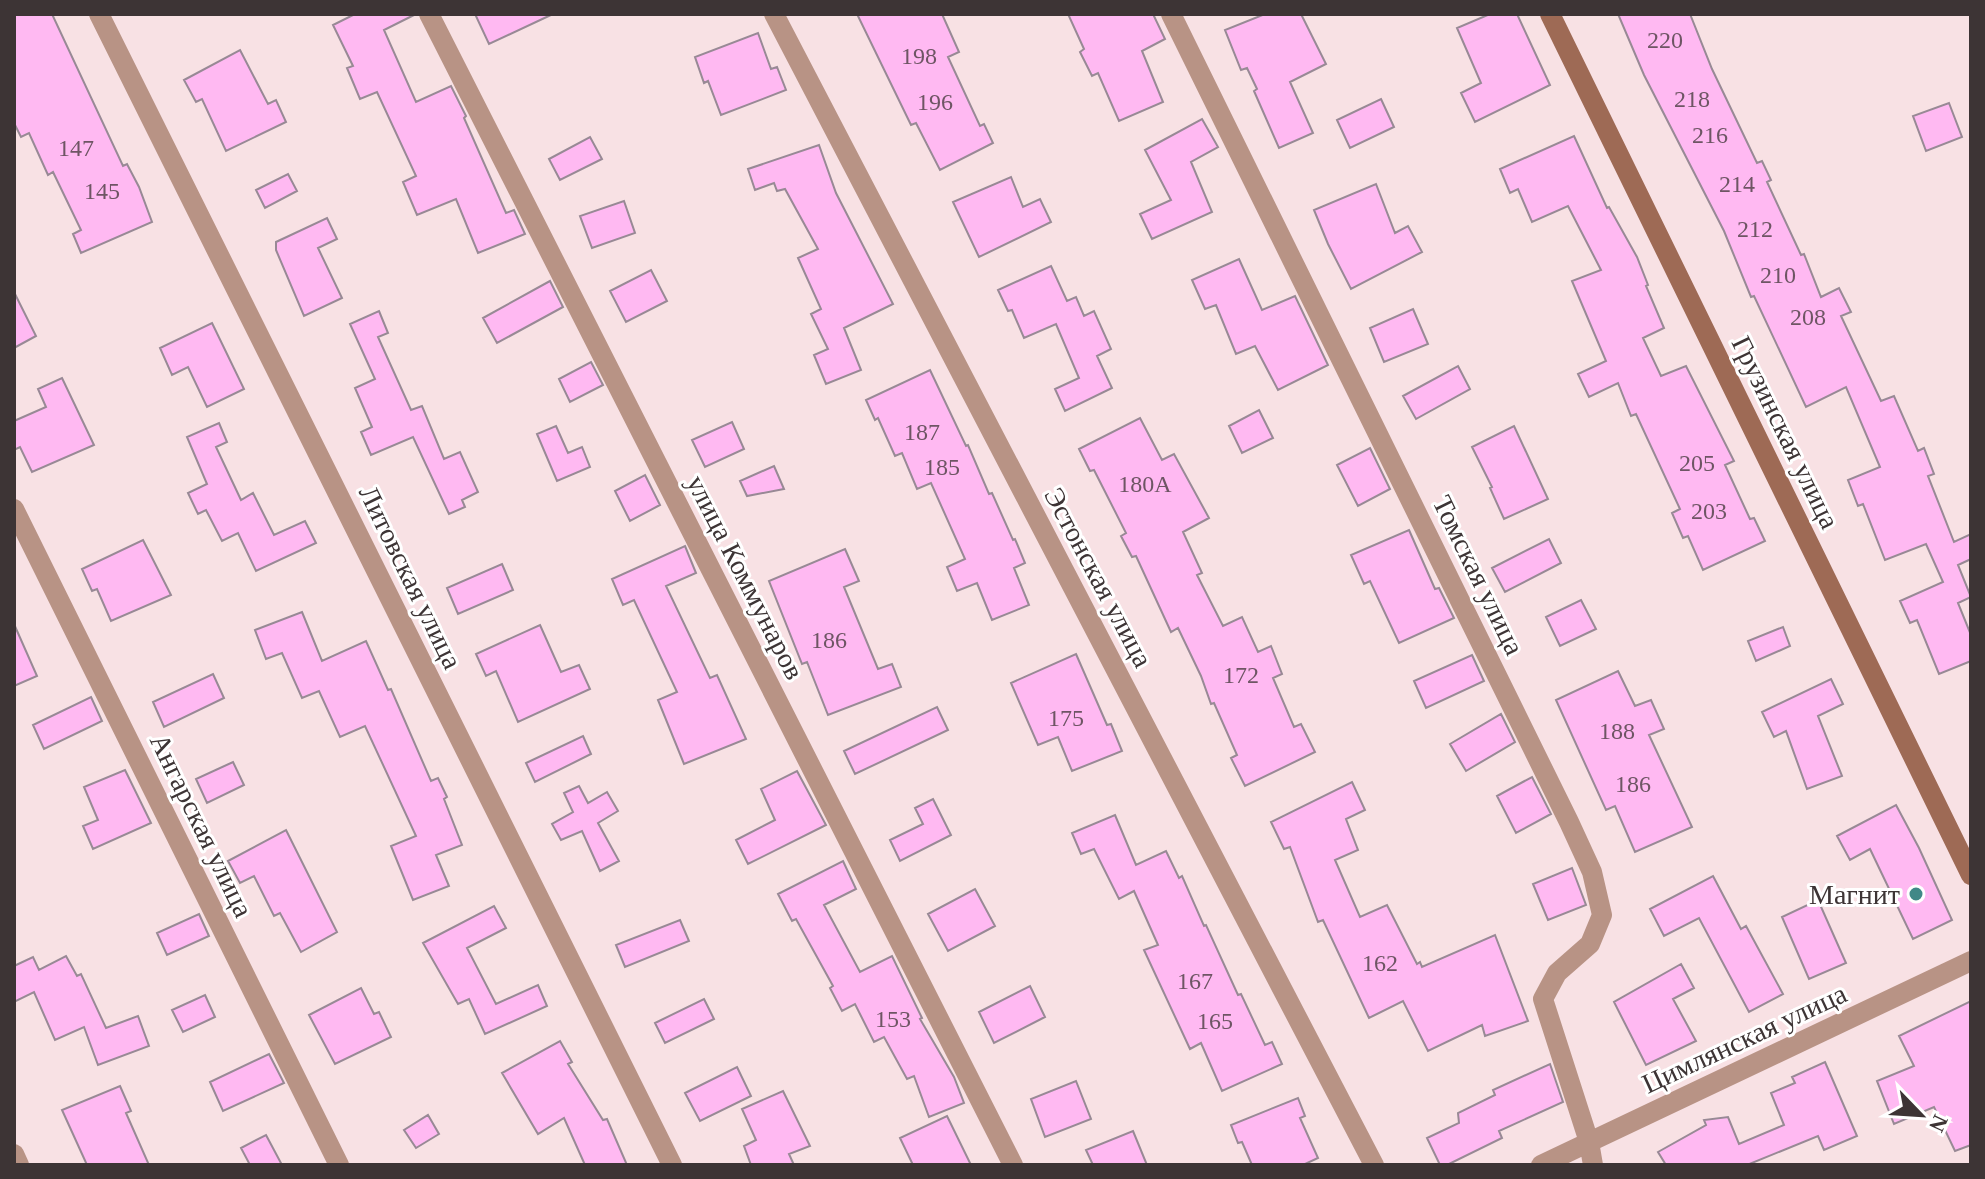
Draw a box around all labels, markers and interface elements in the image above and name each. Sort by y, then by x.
house number: 220 [1647,27,1683,53]
house number: 198 [901,43,937,69]
house number: 218 [1674,86,1710,112]
house number: 196 [917,89,953,115]
house number: 216 [1692,122,1728,148]
house number: 147 [58,135,94,161]
house number: 214 [1719,171,1755,197]
house number: 145 [84,178,120,204]
house number: 212 [1737,216,1773,242]
house number: 210 [1760,262,1796,288]
house number: 208 [1790,304,1826,330]
street label: Грузинская улица [1726,331,1846,534]
house number: 187 [904,419,940,445]
house number: 205 [1679,450,1715,476]
house number: 185 [924,454,960,480]
street label: улица Коммунаров [681,470,810,684]
house number: 180А [1118,471,1172,497]
street label: Литовская улица [353,481,469,674]
street label: Эстонская улица [1038,482,1159,673]
street label: Томская улица [1427,491,1531,660]
house number: 203 [1691,498,1727,524]
house number: 186 [811,627,847,653]
house number: 172 [1223,662,1259,688]
house number: 175 [1048,705,1084,731]
house number: 188 [1599,718,1635,744]
street label: Ангарская улица [144,728,260,922]
house number: 186 [1615,771,1651,797]
place label: Магнит [1809,879,1900,910]
marker: Магнит [1907,885,1925,903]
house number: 162 [1362,950,1398,976]
house number: 167 [1177,968,1213,994]
street label: Цимлянская улица [1637,977,1852,1099]
house number: 153 [875,1006,911,1032]
house number: 165 [1197,1008,1233,1034]
north arrow [1881,1075,1961,1155]
text: N [1924,1111,1953,1136]

